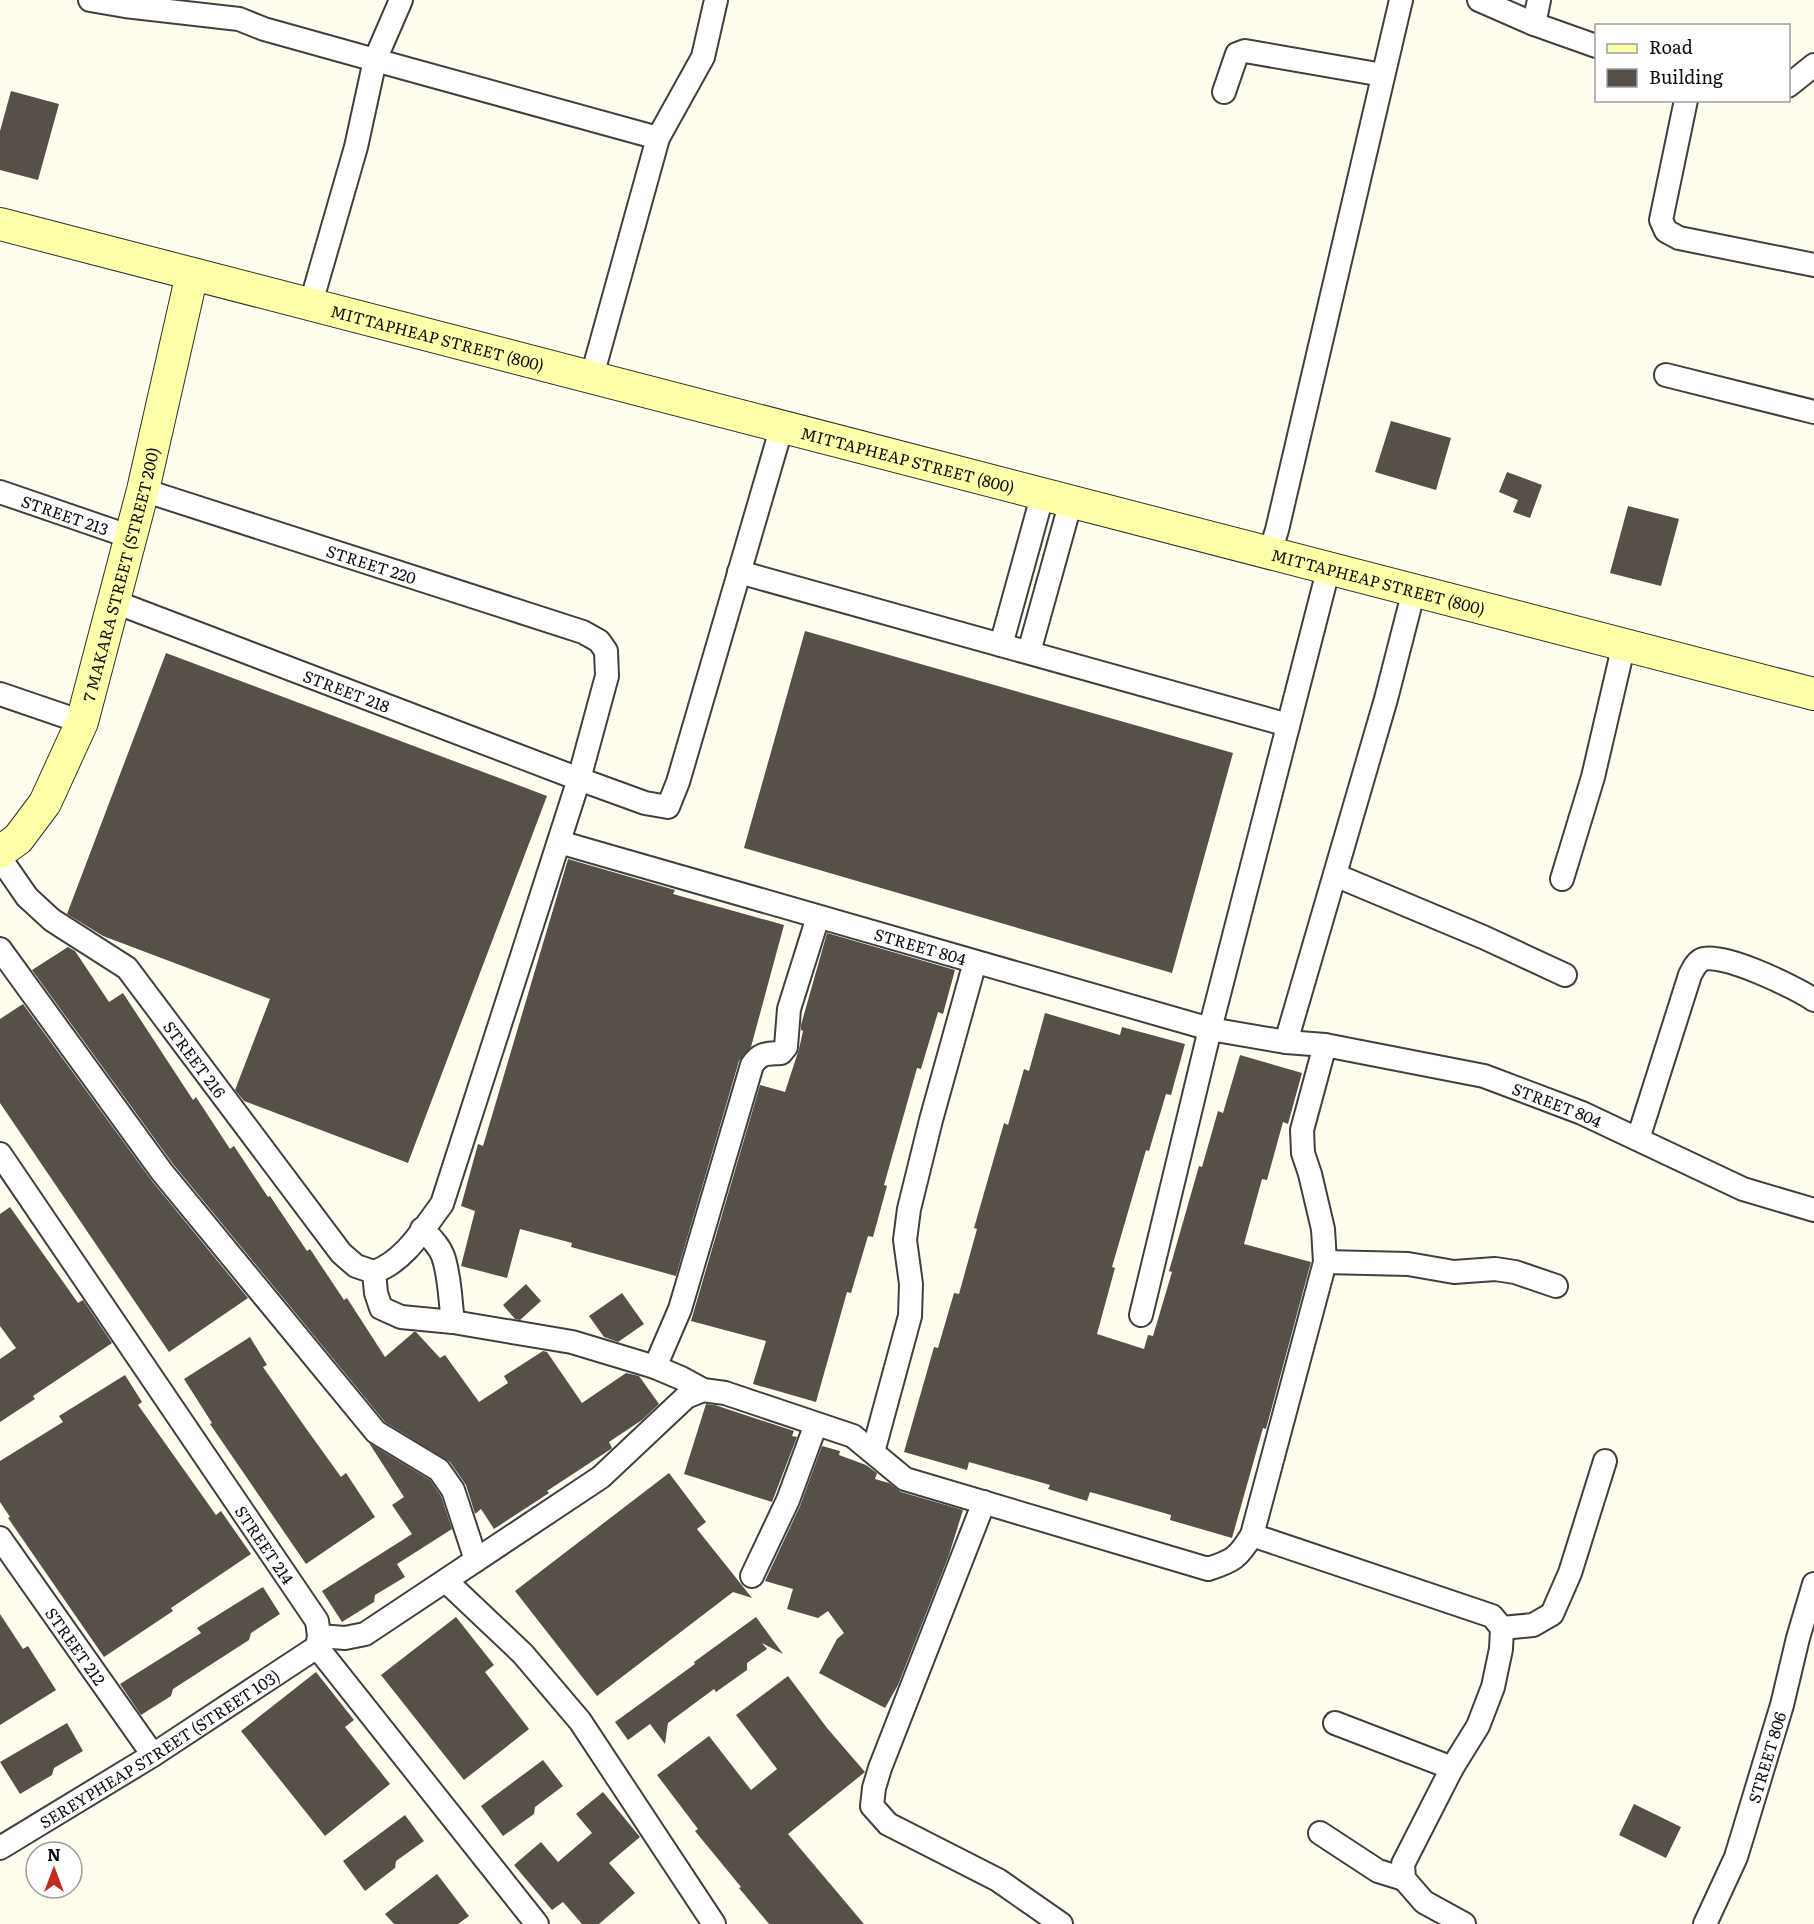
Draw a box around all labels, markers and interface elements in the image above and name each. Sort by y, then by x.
legend [1595,24,1790,102]
text: Road [1649,33,1693,60]
text: Building [1649,63,1724,90]
street label: MITTAPHEAP STREET (800) [328,298,547,377]
street label: MITTAPHEAP STREET (800) [799,420,1017,498]
street label: 7 MAKARA STREET (STREET 200) [76,445,164,704]
street label: STREET 213 [18,488,112,541]
street label: STREET 220 [323,538,419,589]
street label: MITTAPHEAP STREET (800) [1269,542,1488,620]
street label: STREET 218 [300,663,394,718]
street label: STREET 804 [872,921,969,970]
street label: STREET 216 [158,1015,232,1103]
street label: STREET 804 [1509,1076,1606,1133]
street label: STREET 214 [230,1500,301,1589]
street label: STREET 212 [40,1602,112,1690]
street label: SEREYPHEAP STREET (STREET 103) [34,1663,284,1834]
street label: STREET 806 [1741,1708,1791,1806]
north arrow [24,1840,84,1900]
text: N [47,1842,61,1866]

